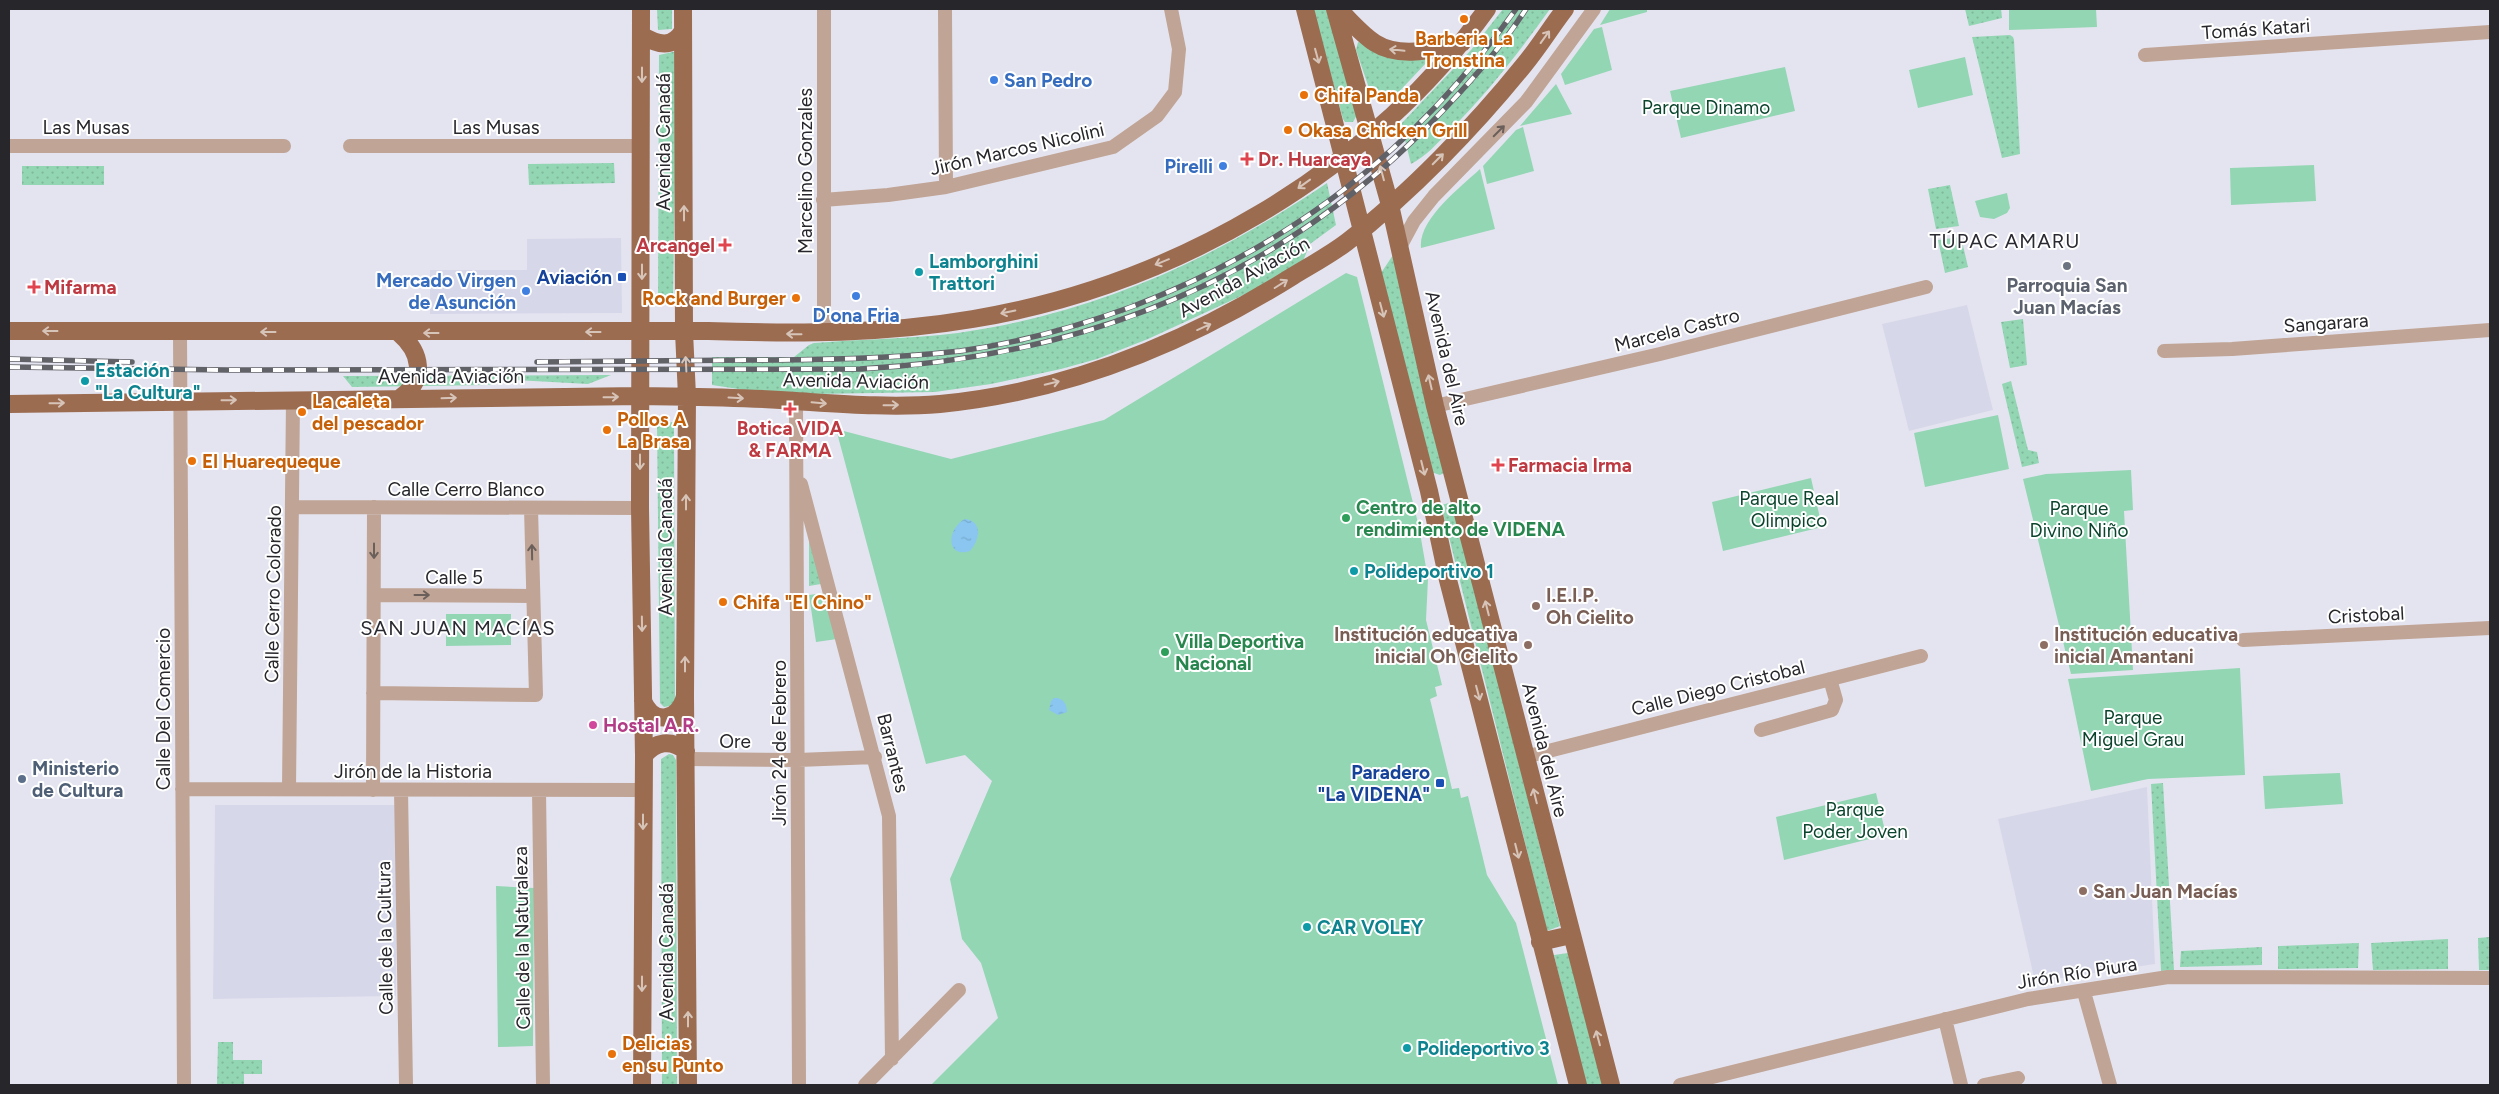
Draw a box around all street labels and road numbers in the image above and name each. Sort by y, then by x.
street label: Tomás Katari [2201,14,2311,44]
street label: Avenida Canadá [652,73,675,211]
street label: Marcelino Gonzales [794,88,817,254]
street label: Las Musas [42,116,130,139]
street label: Las Musas [452,116,540,139]
street label: Jirón Marcos Nicolini [928,118,1106,180]
street label: Avenida Aviación [1175,232,1313,322]
street label: Avenida del Aire [1420,288,1474,428]
street label: Marcela Castro [1612,303,1742,357]
street label: Sangarara [2283,309,2369,337]
street label: Avenida Aviación [378,365,524,388]
street label: Avenida Aviación [783,368,929,394]
street label: Calle Cerro Blanco [388,478,544,501]
street label: Avenida Canadá [654,478,677,616]
street label: Calle Cerro Colorado [260,505,286,683]
street label: Calle 5 [425,566,483,589]
street label: Cristobal [2327,602,2405,628]
street label: Calle Del Comercio [152,628,175,790]
street label: Calle Diego Cristobal [1629,655,1807,721]
street label: Jirón 24 de Febrero [768,660,791,826]
street label: Avenida del Aire [1517,680,1573,820]
street label: Barrantes [872,711,914,795]
street label: Ore [719,730,751,753]
street label: Jirón de la Historia [334,760,492,783]
street label: Calle de la Naturaleza [509,846,535,1030]
street label: Calle de la Cultura [372,861,398,1015]
street label: Avenida Canadá [655,883,678,1021]
street label: Jirón Río Piura [2015,952,2139,994]

